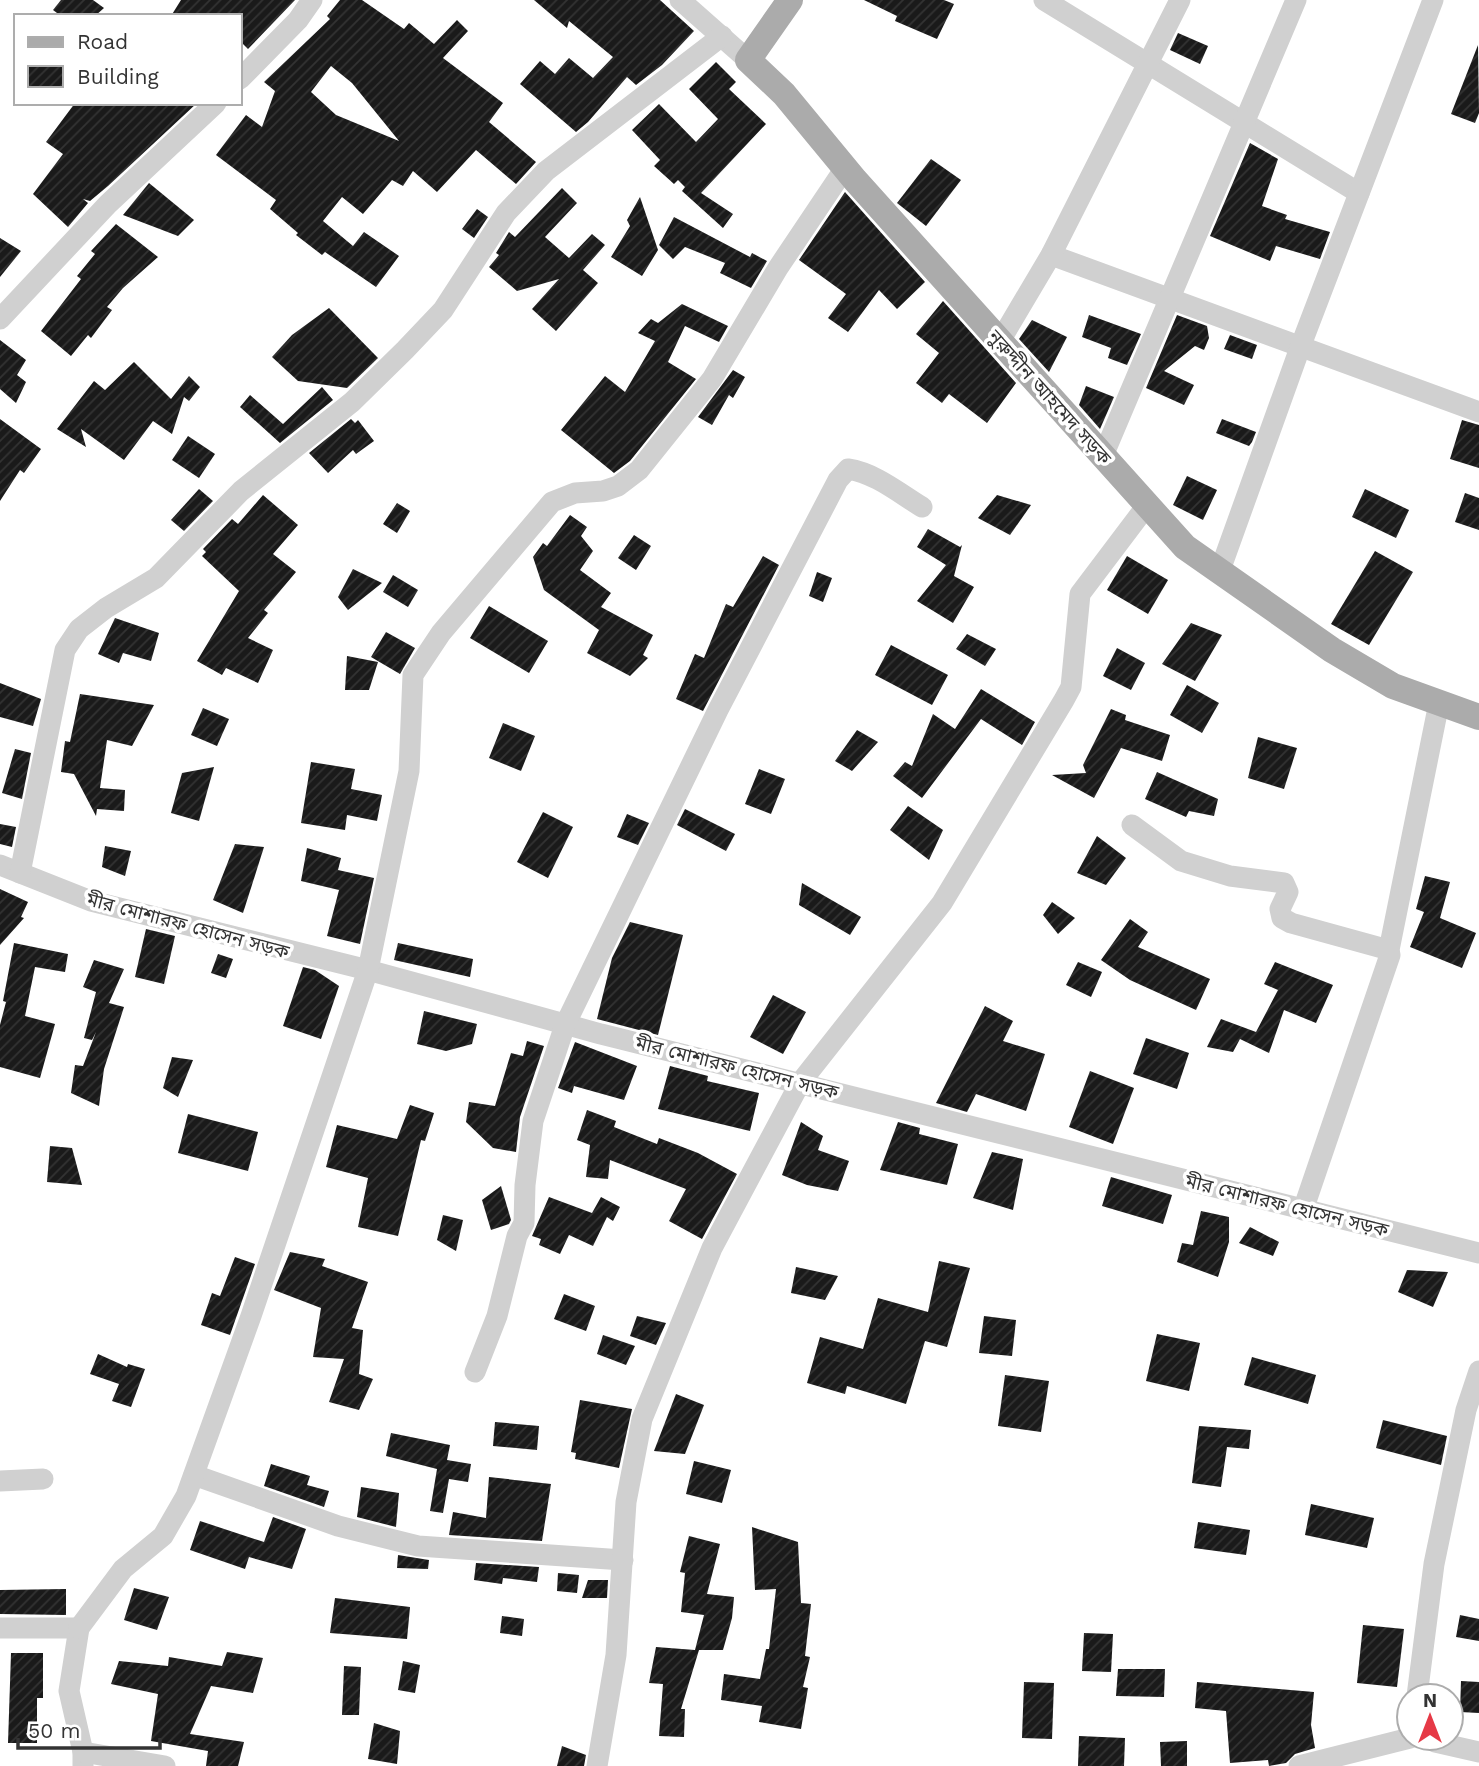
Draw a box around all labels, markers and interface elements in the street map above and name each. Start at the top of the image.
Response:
legend [14,14,242,105]
text: Road [77,29,128,54]
text: Building [77,64,159,89]
street label: নুরুদ্দীন আহমেদ সড়ক [983,325,1117,470]
street label: মীর মোশারফ হোসেন সড়ক [83,887,292,964]
street label: মীর মোশারফ হোসেন সড়ক [632,1031,842,1104]
street label: মীর মোশারফ হোসেন সড়ক [1182,1169,1392,1242]
north arrow [1395,1682,1465,1752]
text: N [1423,1689,1437,1712]
scale bar [18,1706,159,1750]
text: 50 m [28,1718,80,1743]

